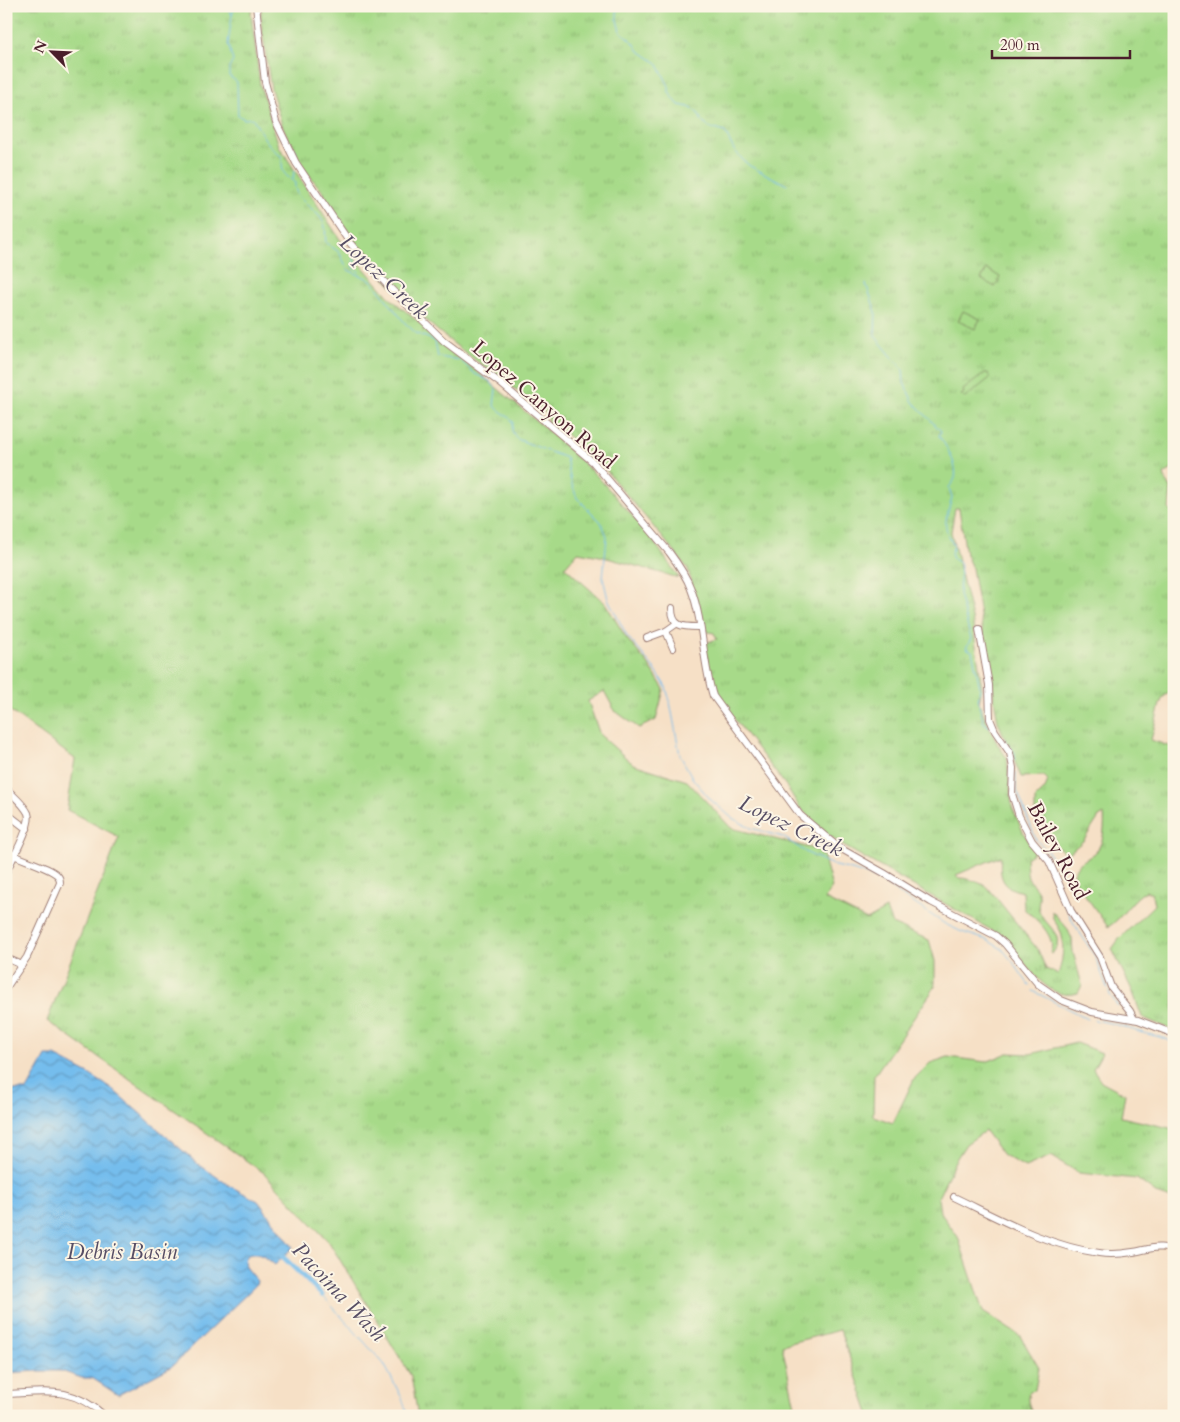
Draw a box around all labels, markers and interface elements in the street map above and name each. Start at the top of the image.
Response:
north arrow [28,28,78,78]
scale bar [992,28,1130,60]
text: 200 m [1000,35,1040,55]
text: N [29,37,52,56]
water label: Lopez Creek [333,228,435,326]
street label: Lopez Canyon Road [465,334,623,476]
water label: Lopez Creek [734,788,848,864]
street label: Bailey Road [1020,797,1096,905]
water label: Pacoima Wash [285,1236,393,1349]
water label: Debris Basin [67,1237,177,1267]

